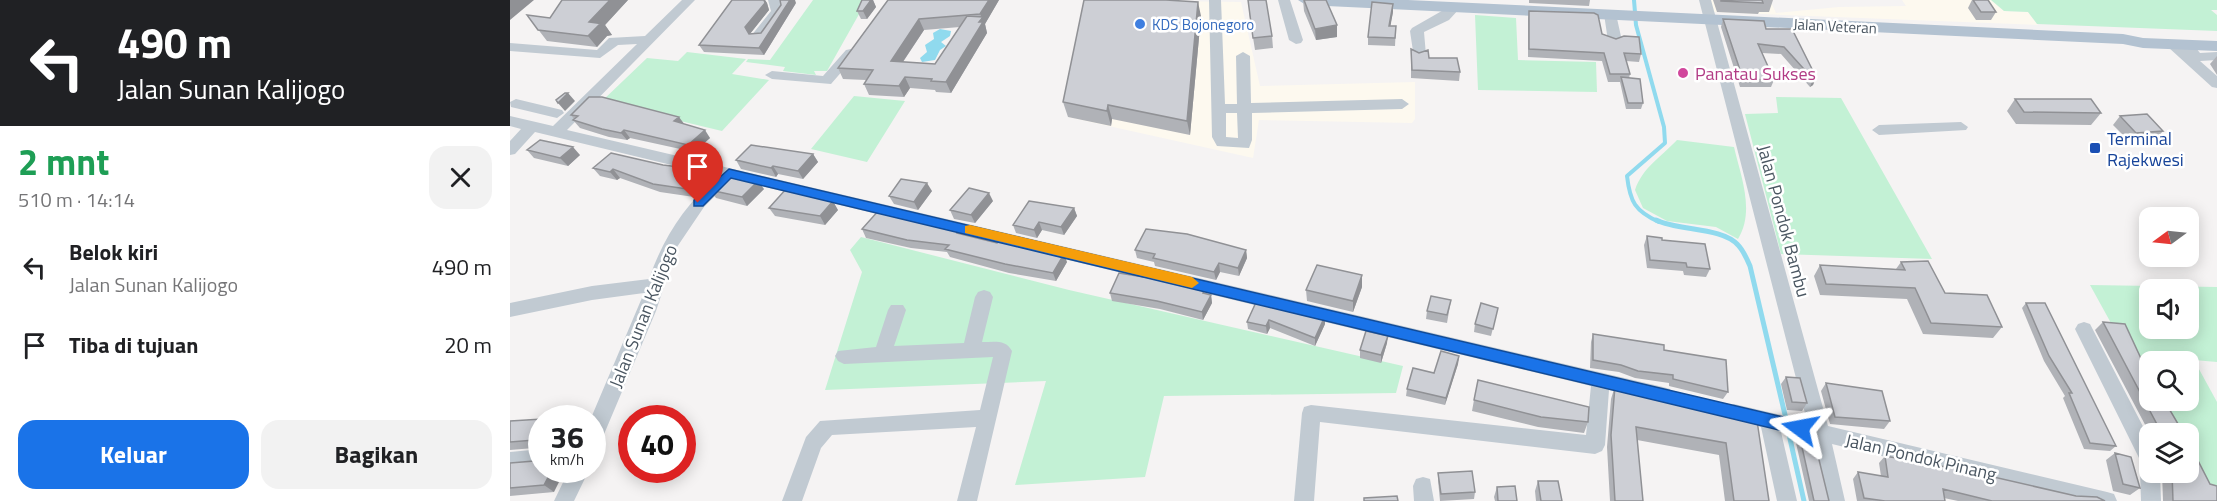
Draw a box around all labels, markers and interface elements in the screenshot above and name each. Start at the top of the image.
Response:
text: 490 m [117,10,232,74]
street label: Jalan Veteran [1793,12,1877,40]
place label: KDS Bojonegoro [1152,13,1254,36]
marker: KDS Bojonegoro [1133,17,1147,31]
icon: left [18,24,96,102]
place label: Panatau Sukses [1695,60,1816,87]
marker: Panatau Sukses [1676,66,1690,80]
text: Jalan Sunan Kalijogo [117,68,345,109]
place label: Terminal Rajekwesi [2107,125,2184,173]
text: 2 mnt [18,134,109,189]
pin [672,141,723,203]
marker: Terminal Rajekwesi [2088,141,2102,155]
street label: Jalan Pondok Bambu [1751,142,1817,300]
button: close [429,146,492,209]
icon: arrive [681,150,714,183]
text: 510 m · 14:14 [18,184,135,215]
north arrow [2139,207,2199,267]
map controls [2139,207,2199,483]
text: Belok kiri [69,235,158,269]
street label: Jalan Sunan Kalijogo [602,240,684,392]
text: 490 m [432,250,492,284]
icon: left [18,251,51,284]
text: Jalan Sunan Kalijogo [69,269,238,300]
button: sound [2139,279,2199,339]
text: Tiba di tujuan [69,328,198,362]
text: 20 m [444,328,492,362]
icon: arrive [18,329,51,362]
button: search [2139,351,2199,411]
position arrow [1768,396,1832,460]
speed limit sign: 40 [618,405,696,483]
text: 36 [550,414,584,460]
button: Keluar [18,420,249,489]
button: Bagikan [261,420,492,489]
button: layers [2139,423,2199,483]
street label: Jalan Pondok Pinang [1843,426,1999,488]
text: km/h [550,448,584,471]

